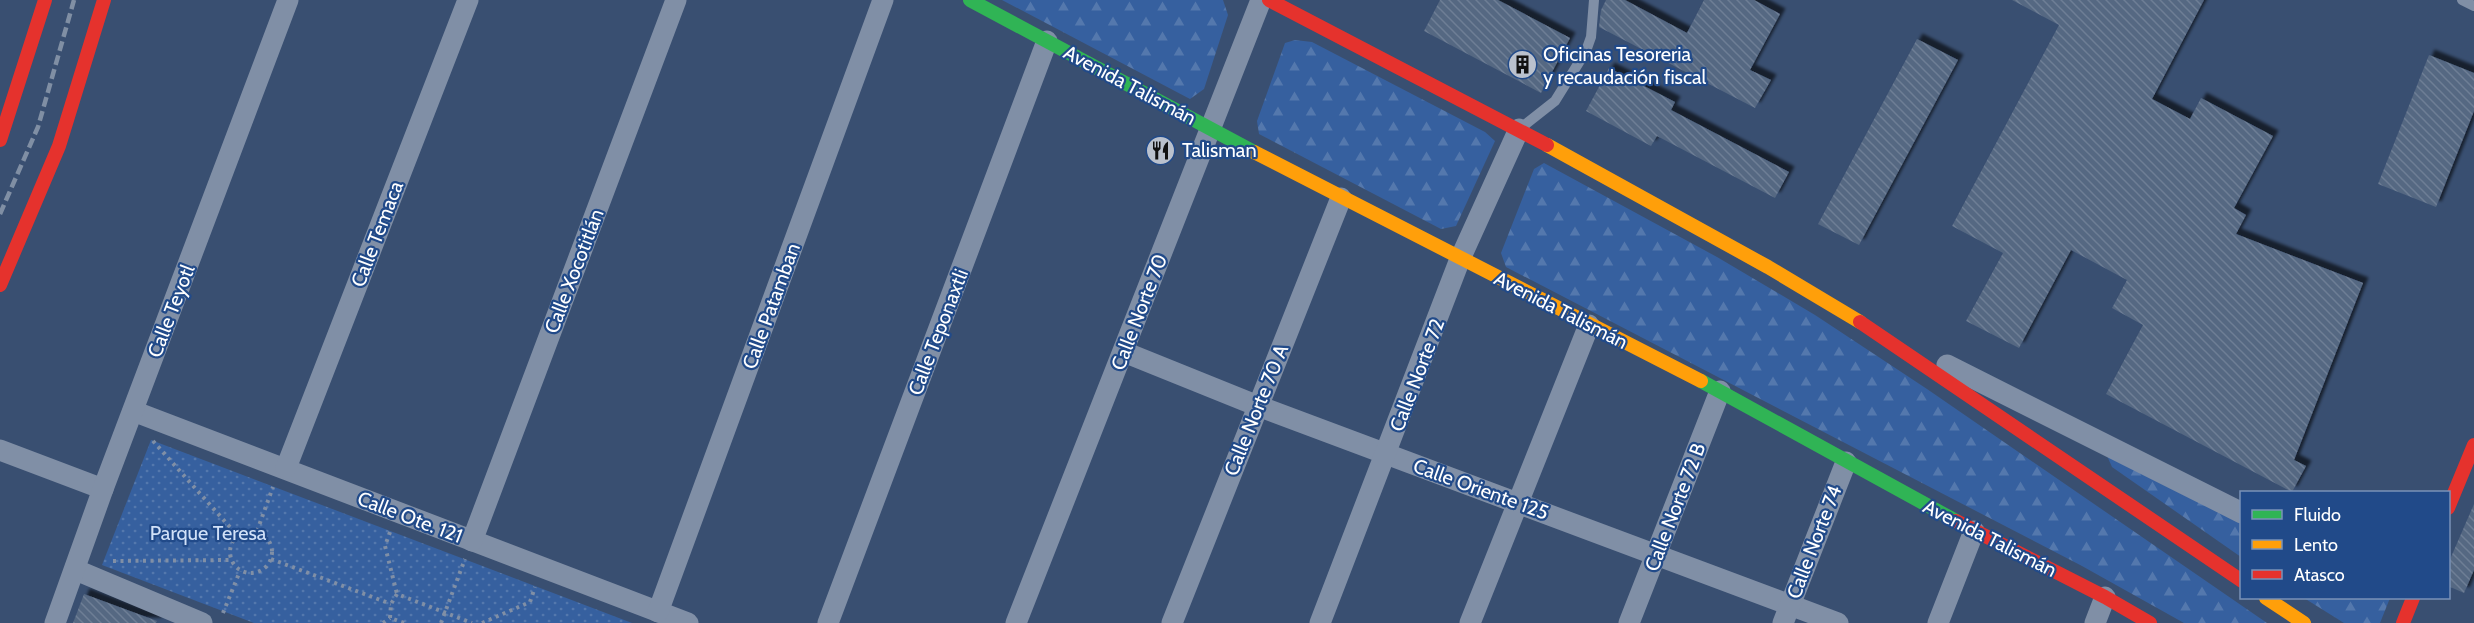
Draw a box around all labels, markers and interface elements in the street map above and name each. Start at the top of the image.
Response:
street label: Avenida Talismán [1060,40,1200,130]
place label: Oficinas Tesoreria y recaudación fiscal [1543,42,1707,89]
building icon: Oficinas Tesoreria y recaudación fiscal [1506,49,1538,81]
restaurant icon: Talisman [1145,134,1177,166]
place label: Talisman [1182,138,1257,162]
street label: Calle Temaca [346,177,408,290]
street label: Calle Xocotitlán [539,205,609,337]
street label: Calle Patamban [737,240,805,372]
street label: Calle Norte 70 [1106,251,1172,373]
street label: Calle Teyotl [142,261,200,361]
street label: Calle Teponaxtli [903,265,973,399]
street label: Avenida Talismán [1490,266,1632,354]
street label: Calle Norte 72 [1384,315,1450,435]
street label: Calle Norte 70 A [1219,340,1293,479]
street label: Calle Norte 72 B [1640,439,1711,575]
street label: Calle Oriente 125 [1410,453,1552,525]
street label: Calle Norte 74 [1781,482,1847,602]
street label: Calle Ote. 121 [354,486,466,548]
legend [2240,491,2450,599]
street label: Avenida Talismán [1919,494,2061,582]
text: Fluido [2294,504,2341,526]
park label: Parque Teresa [150,521,267,545]
text: Lento [2294,534,2338,556]
text: Atasco [2294,564,2345,586]

